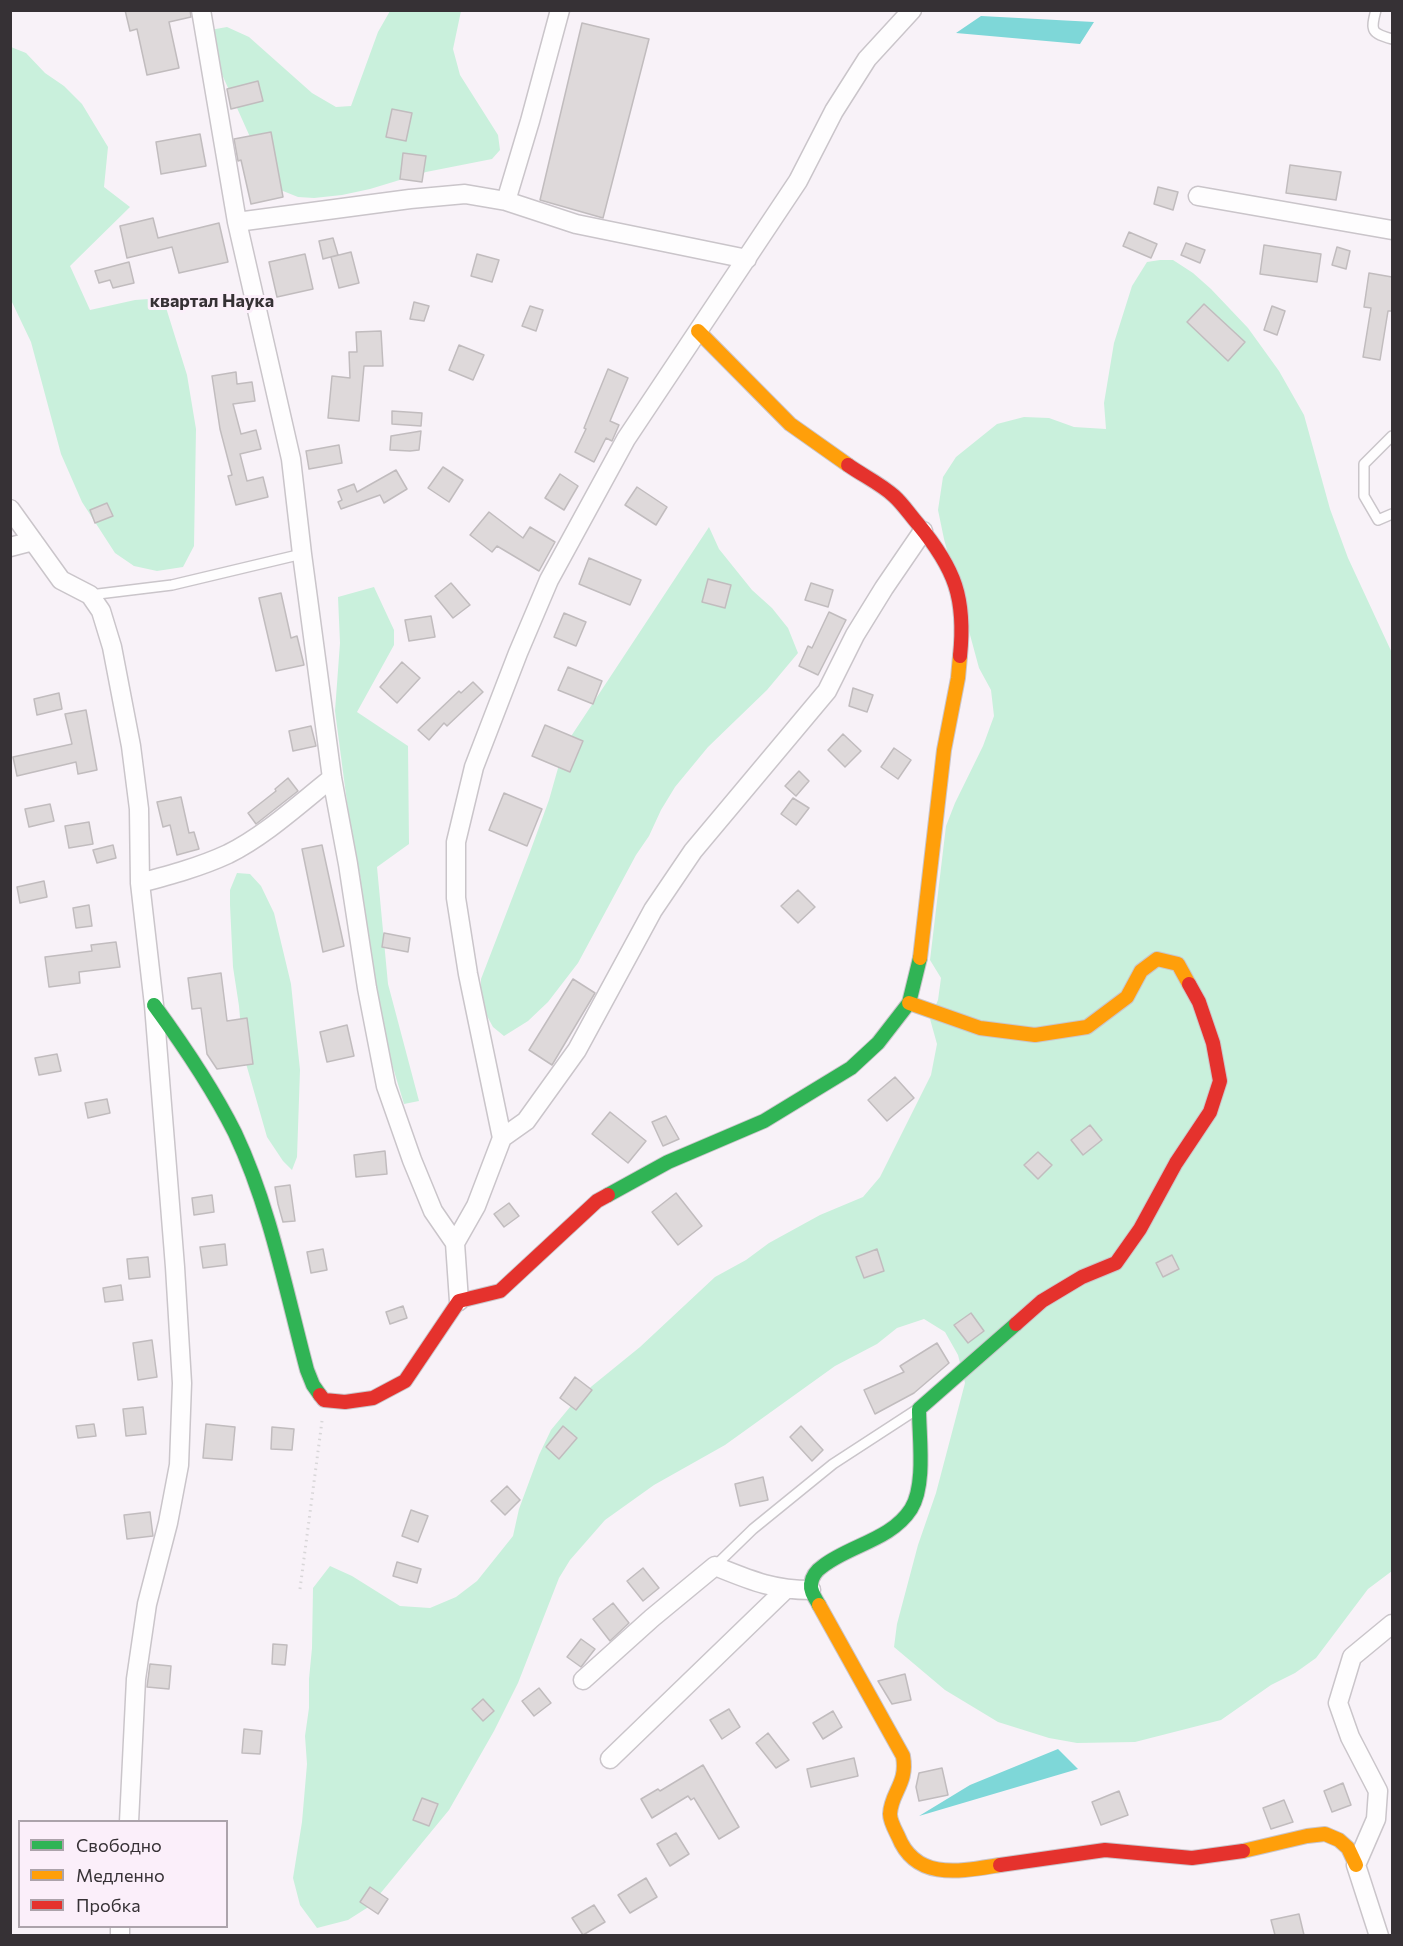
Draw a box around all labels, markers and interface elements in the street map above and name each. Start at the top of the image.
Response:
district label: квартал Наука [150,290,274,312]
legend [18,1820,228,1928]
text: Свободно [76,1834,162,1856]
text: Медленно [76,1864,165,1886]
text: Пробка [76,1894,141,1916]

